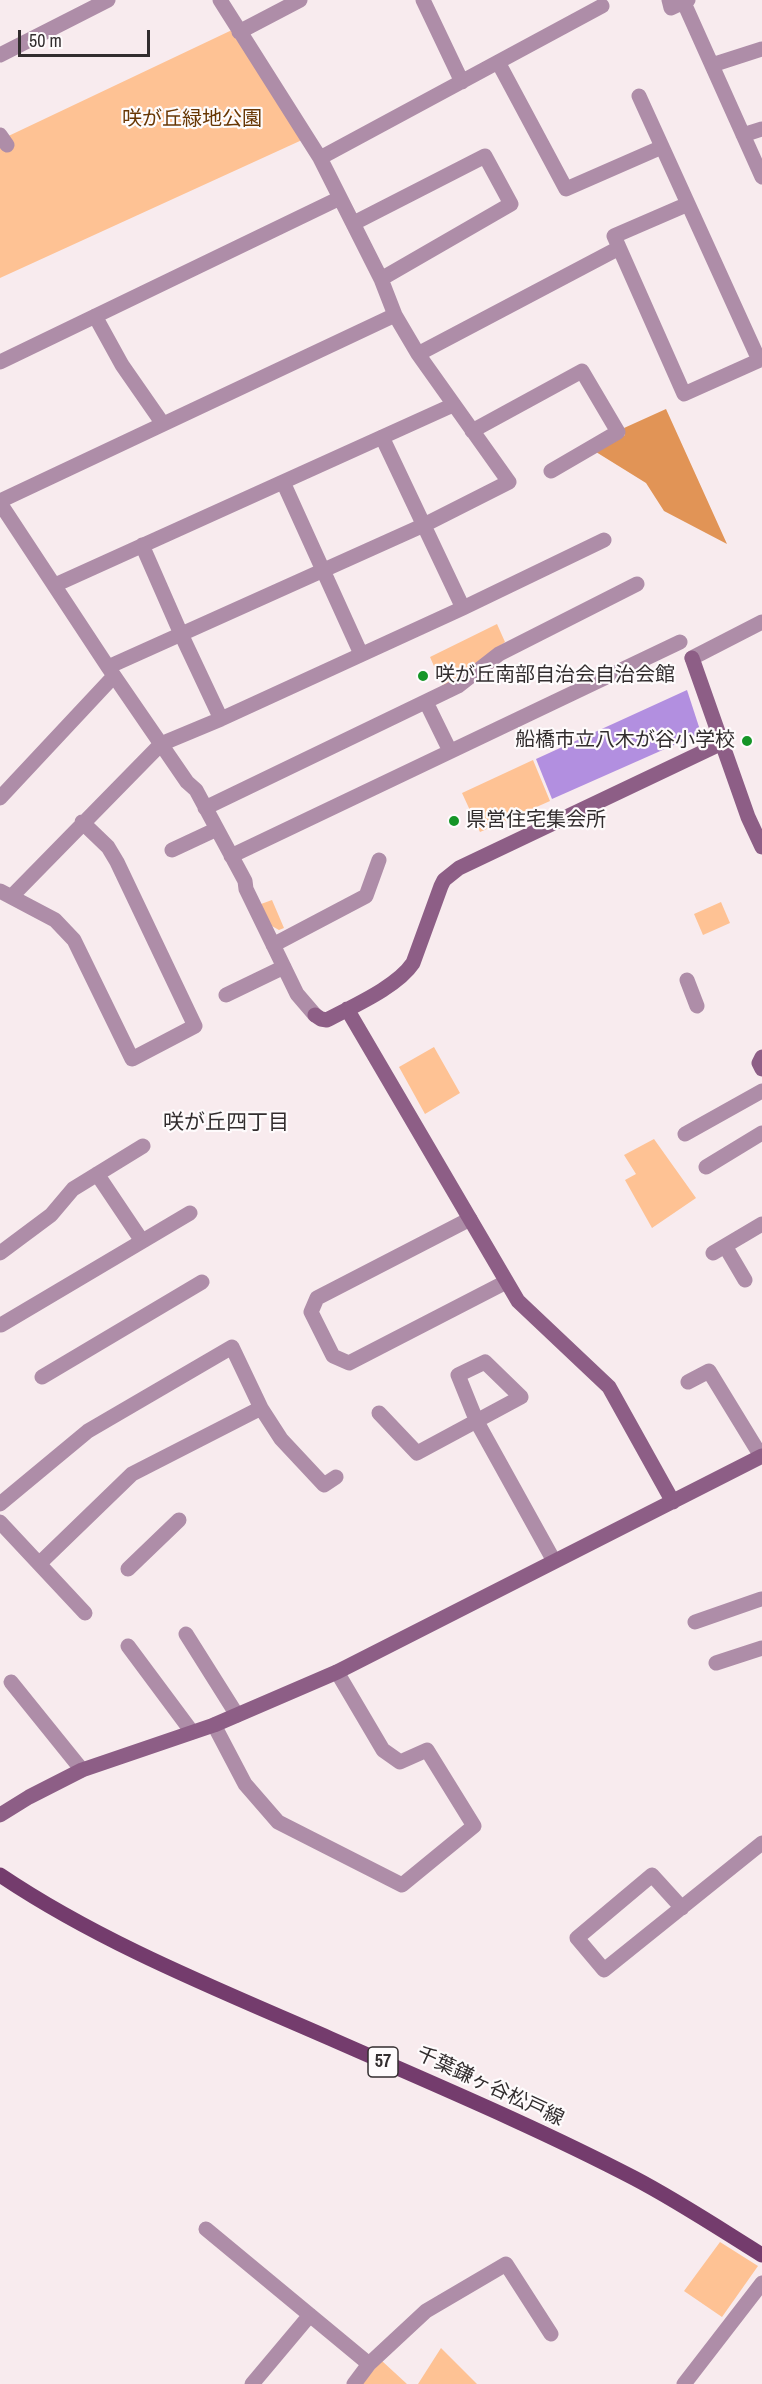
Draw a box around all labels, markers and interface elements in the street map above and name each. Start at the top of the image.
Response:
scale bar [21,18,153,56]
text: 50 m [29,28,62,53]
park label: 咲が丘緑地公園 [122,108,262,132]
place label: 咲が丘南部自治会自治会館 [435,664,675,688]
marker: 咲が丘南部自治会自治会館 [416,669,430,683]
place label: 船橋市立八木が谷小学校 [515,729,735,753]
marker: 船橋市立八木が谷小学校 [740,734,754,748]
place label: 県営住宅集会所 [466,809,606,833]
marker: 県営住宅集会所 [447,814,461,828]
district label: 咲が丘四丁目 [163,1110,289,1136]
street label: 千葉鎌ヶ谷松戸線 [412,2042,568,2132]
road number: 57 [368,2047,398,2077]

